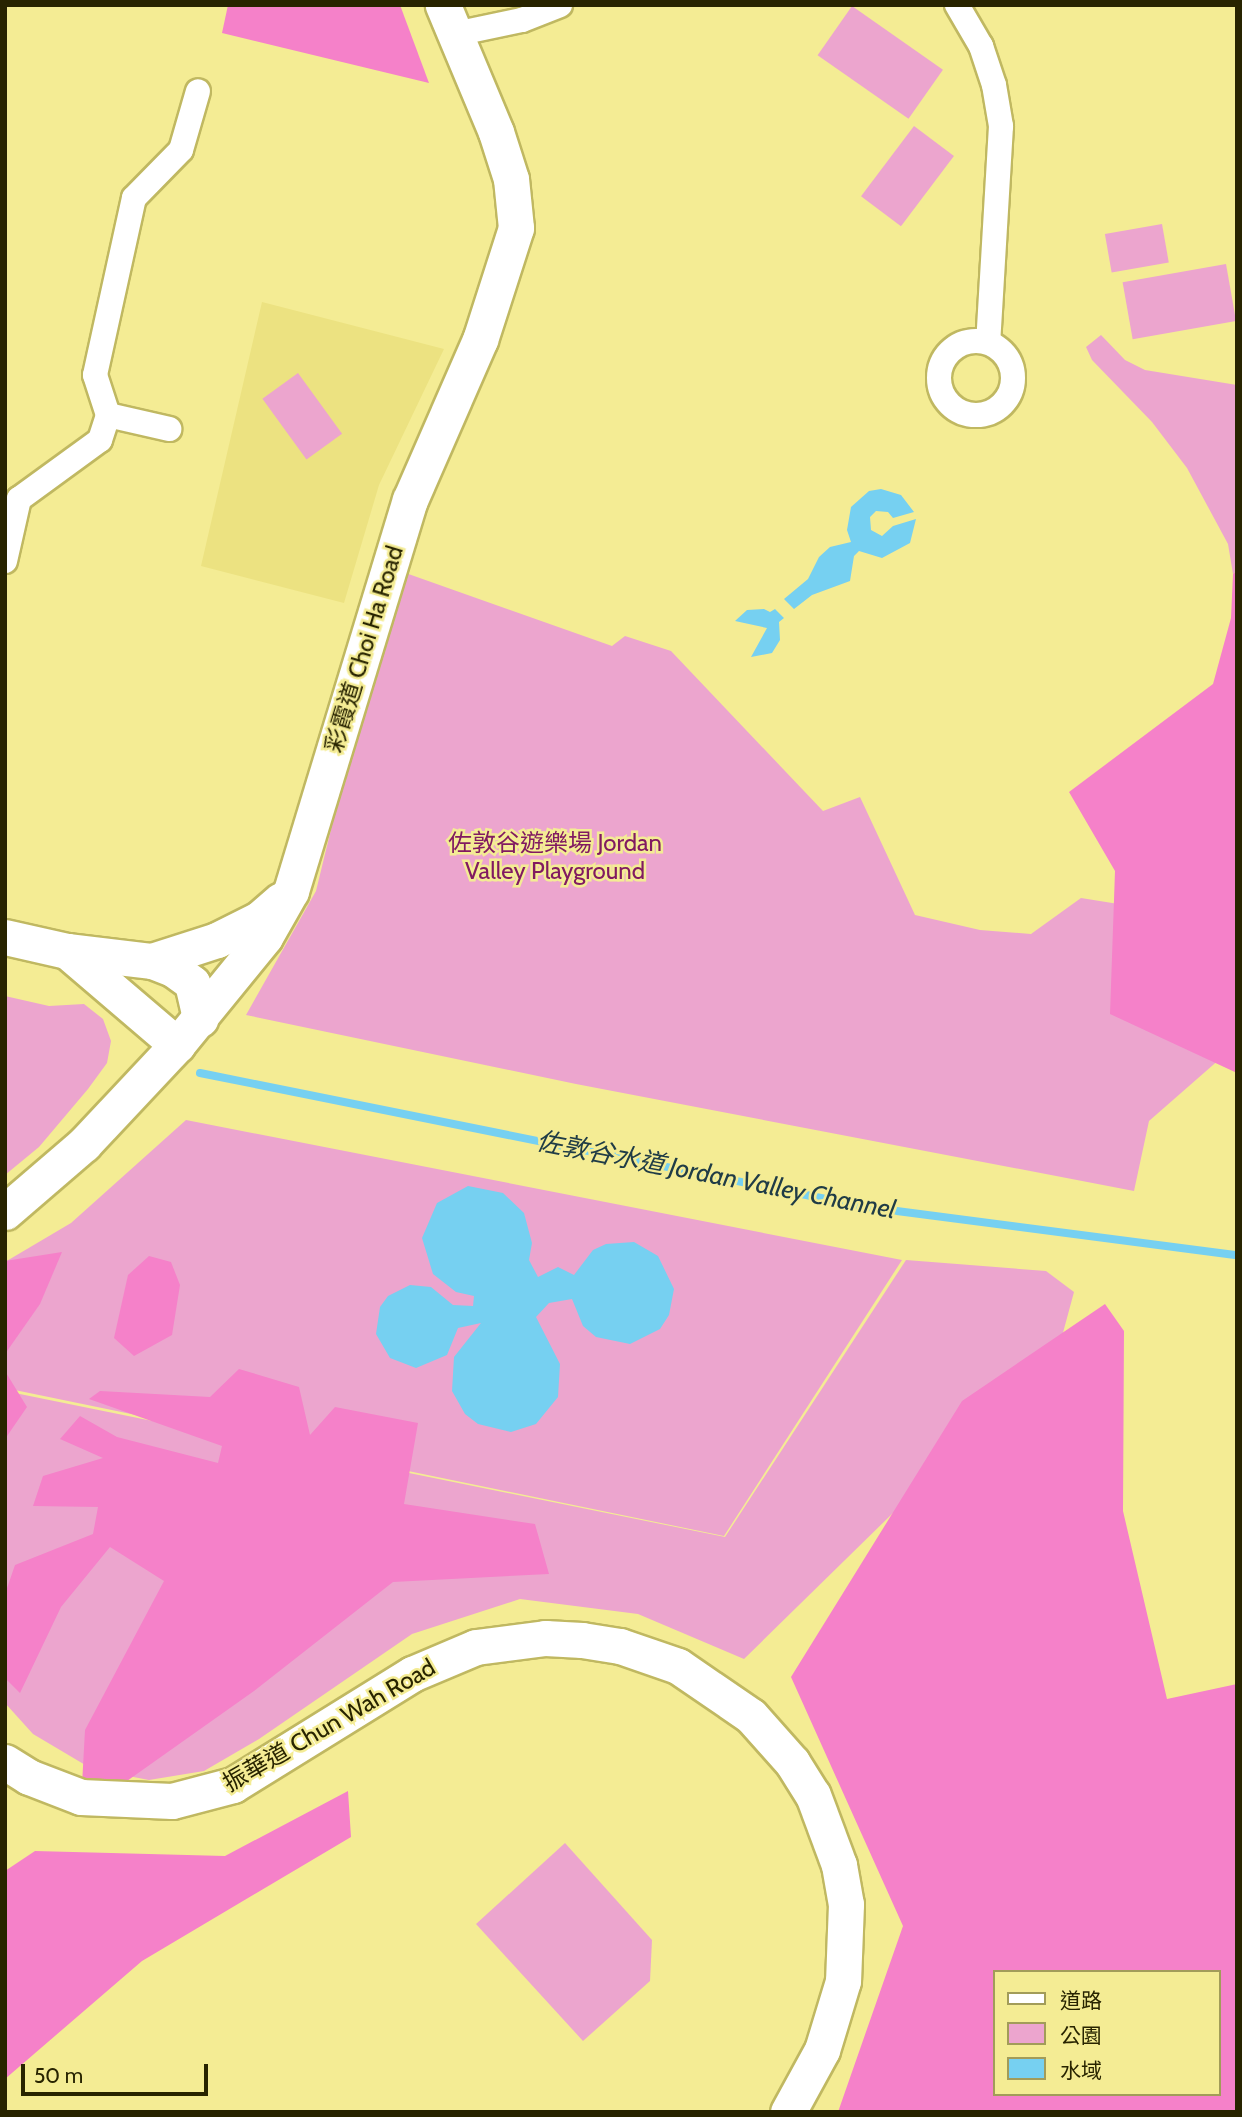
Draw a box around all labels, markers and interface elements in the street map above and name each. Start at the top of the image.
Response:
street label: 彩霞道 Choi Ha Road [319,542,409,756]
park label: 佐敦谷遊樂場 Jordan Valley Playground [448,829,662,885]
water label: 佐敦谷水道 Jordan Valley Channel [534,1126,898,1226]
street label: 振華道 Chun Wah Road [218,1652,440,1798]
legend [993,1970,1221,2096]
text: 道路 [1060,1988,1102,2013]
text: 公園 [1060,2023,1102,2048]
scale bar [24,2050,212,2094]
text: 水域 [1060,2058,1102,2083]
text: 50 m [34,2063,83,2088]

